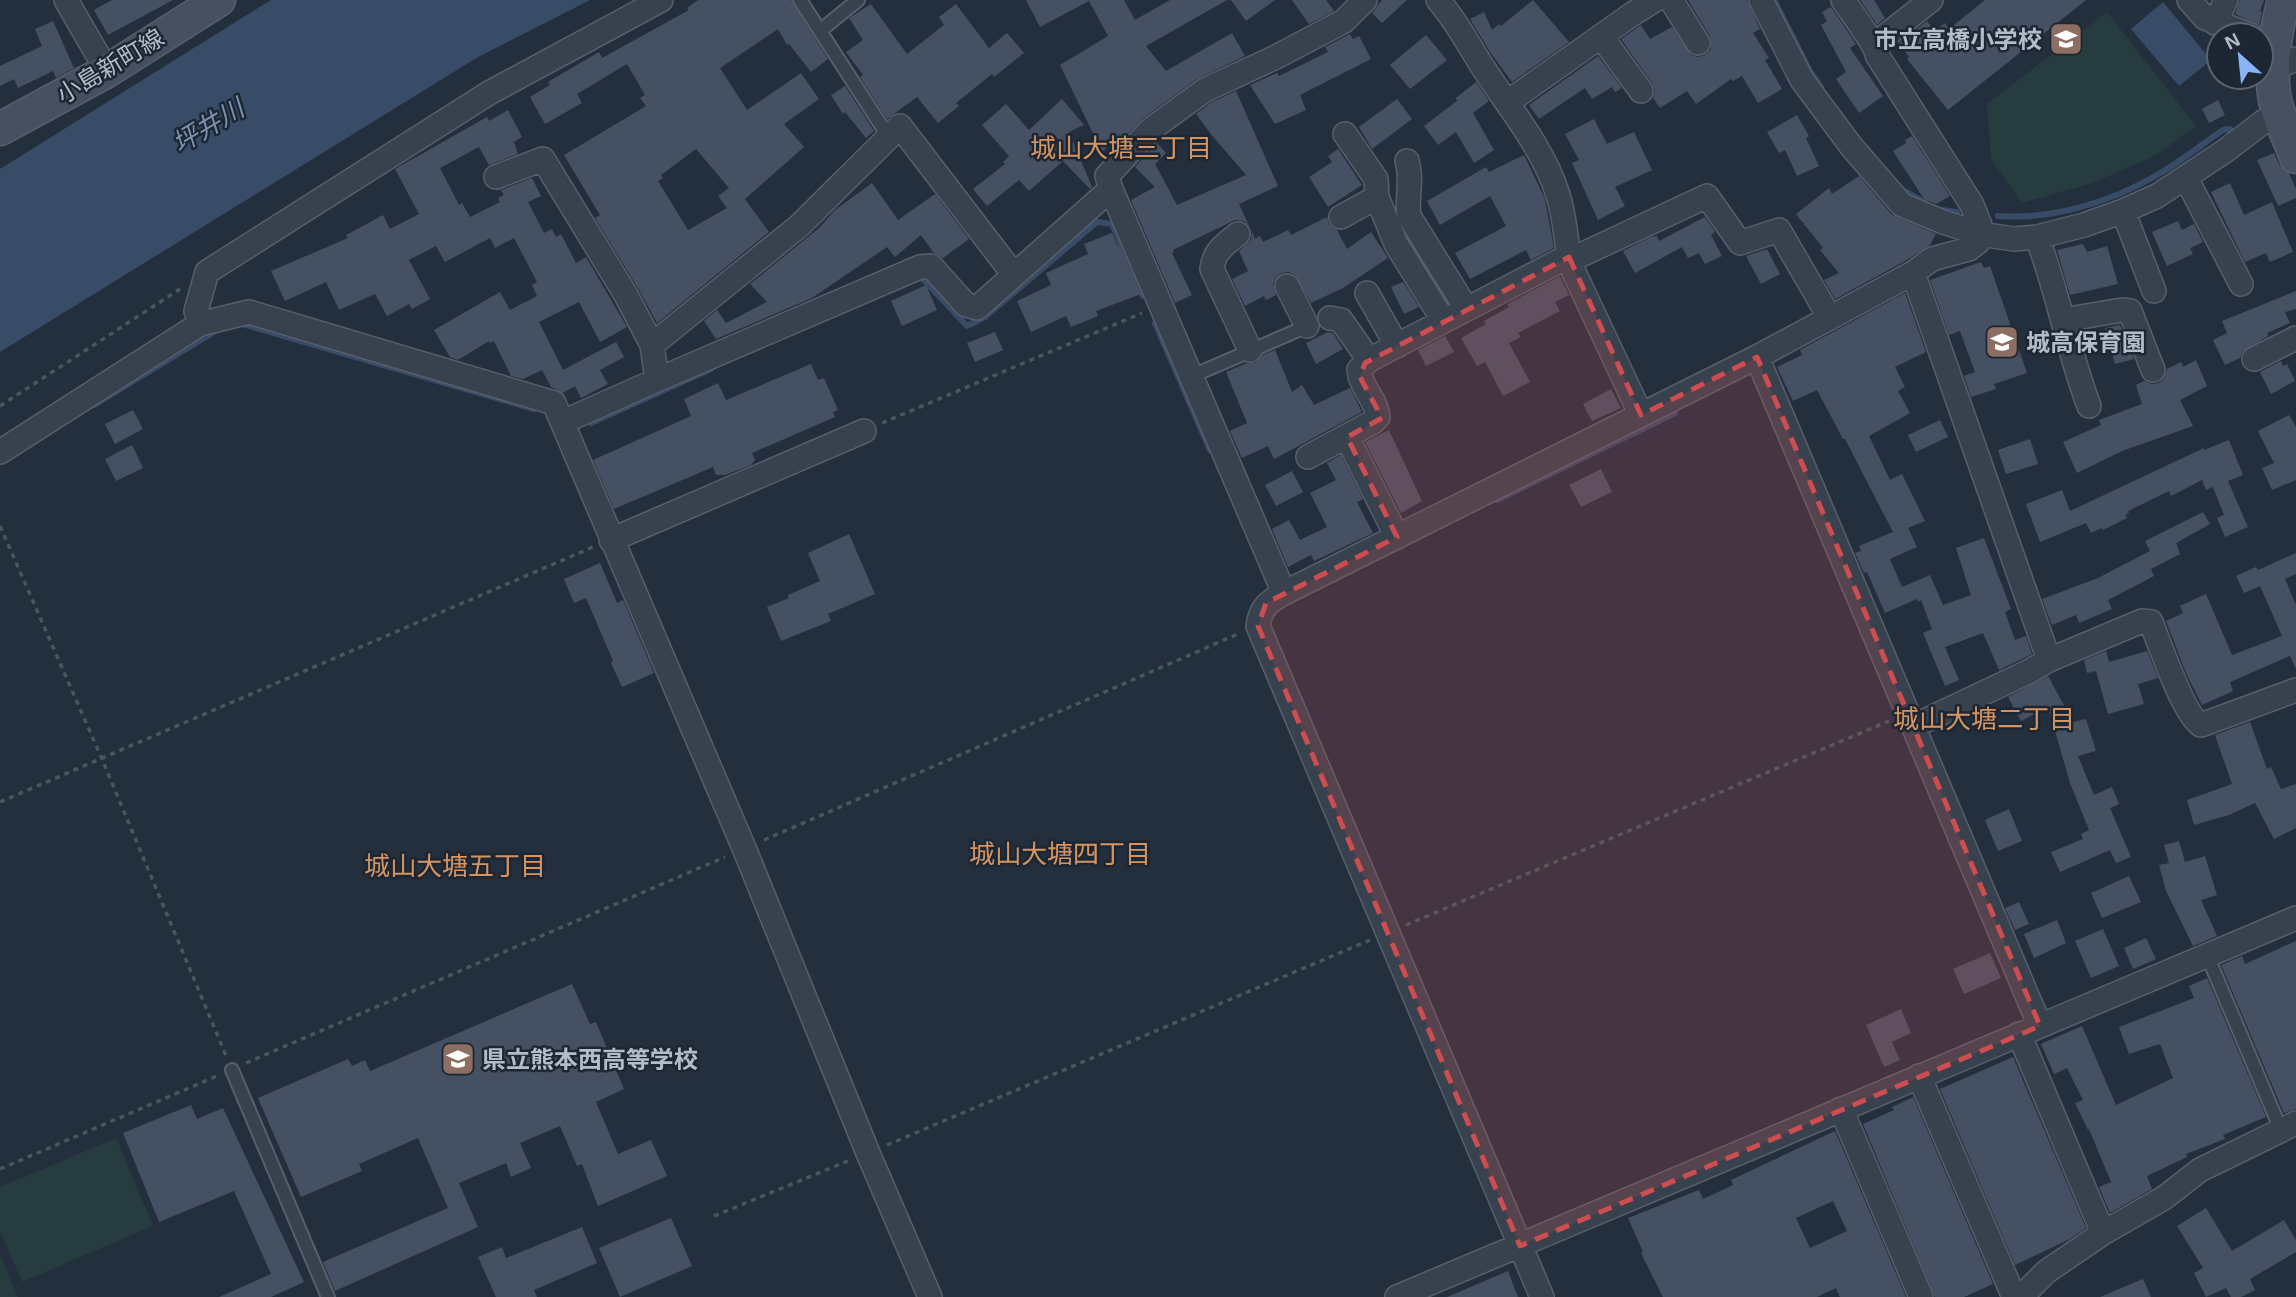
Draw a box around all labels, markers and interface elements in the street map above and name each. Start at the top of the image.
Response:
school or university icon: 市立高橋小学校 [2047,20,2085,58]
north arrow [2205,21,2275,91]
street label: 小島新町線 [52,24,168,108]
place label: 市立高橋小学校 [1874,26,2042,53]
text: N [2222,29,2243,54]
water label: 坪井川 [167,92,252,159]
district label: 城山大塘三丁目 [1030,133,1212,163]
school or university icon: 城高保育園 [1983,323,2021,361]
place label: 城高保育園 [2026,329,2146,356]
district label: 城山大塘二丁目 [1893,704,2075,734]
district label: 城山大塘四丁目 [969,839,1151,869]
district label: 城山大塘五丁目 [364,851,546,881]
school or university icon: 県立熊本西高等学校 [439,1040,477,1078]
place label: 県立熊本西高等学校 [482,1046,698,1073]

